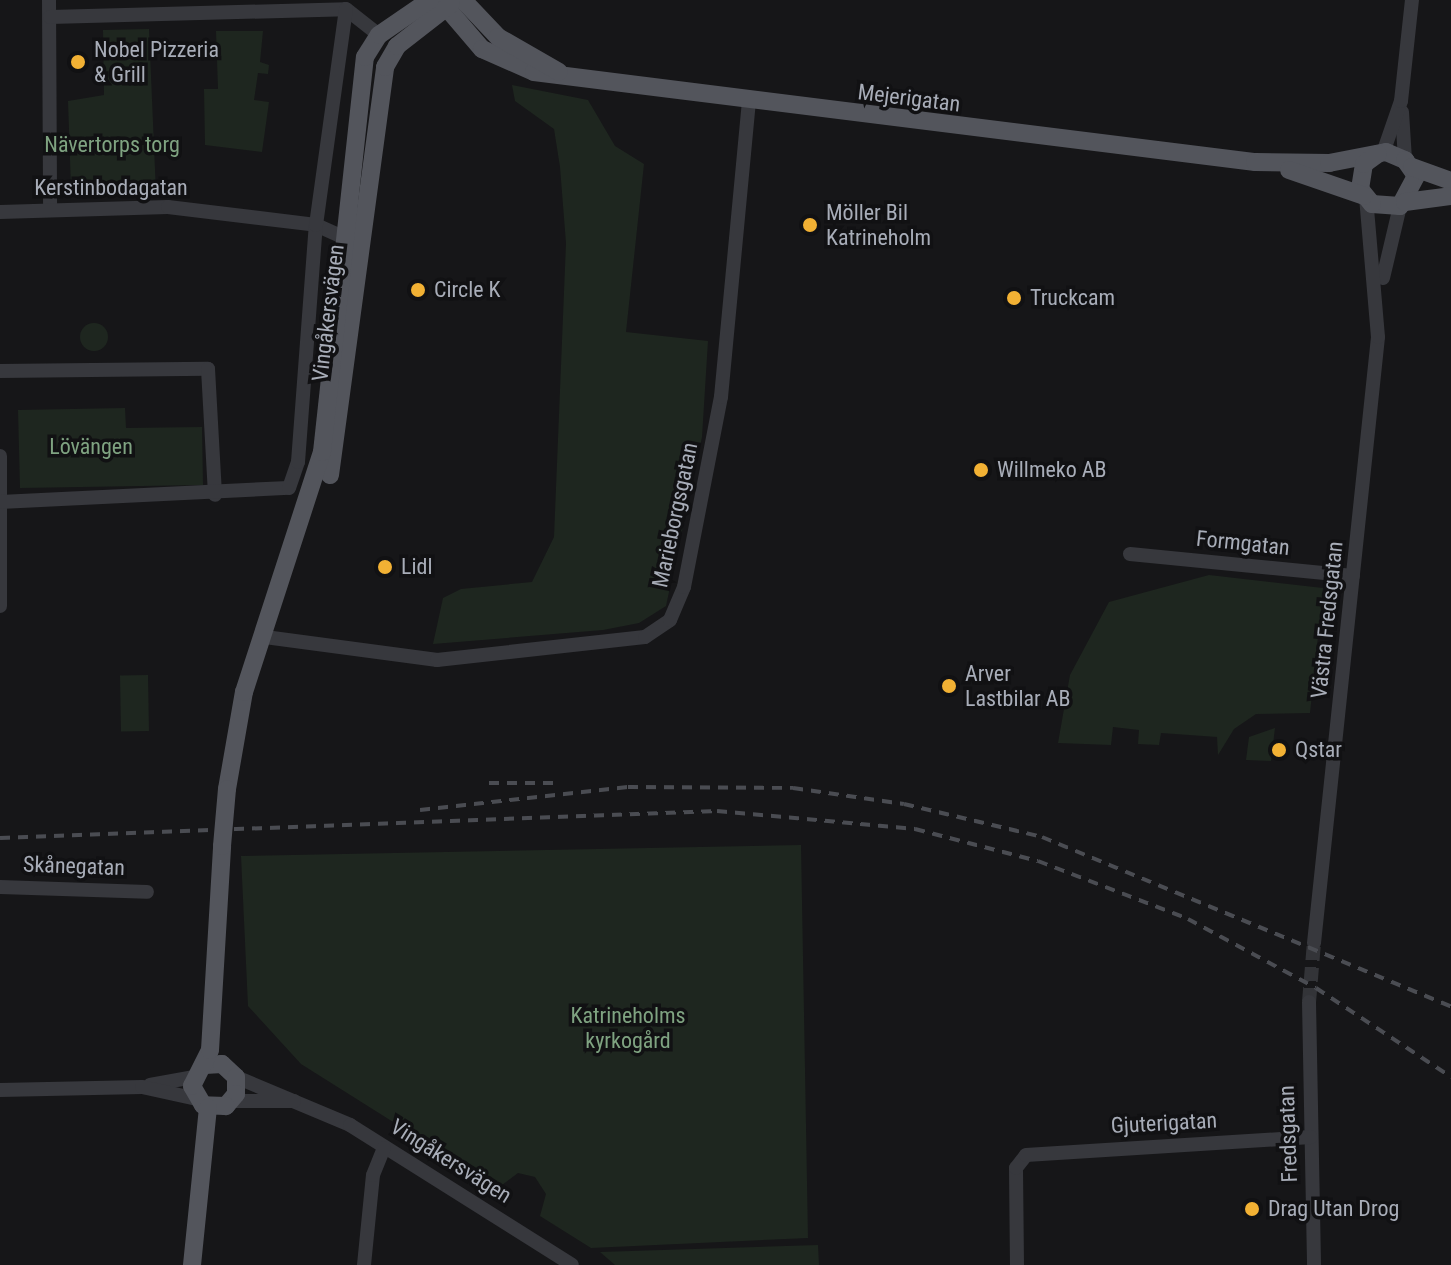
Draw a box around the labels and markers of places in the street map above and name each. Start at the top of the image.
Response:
place label: Nobel Pizzeria & Grill [94,36,219,88]
marker: Nobel Pizzeria & Grill [69,53,87,71]
place label: Möller Bil Katrineholm [826,199,931,250]
marker: Möller Bil Katrineholm [801,216,819,234]
place label: Circle K [434,277,501,303]
marker: Circle K [409,281,427,299]
place label: Truckcam [1030,285,1115,311]
marker: Truckcam [1005,289,1023,307]
place label: Willmeko AB [997,457,1106,483]
marker: Willmeko AB [972,461,990,479]
place label: Lidl [401,554,432,580]
marker: Lidl [376,558,394,576]
place label: Arver Lastbilar AB [965,660,1070,712]
marker: Arver Lastbilar AB [940,677,958,695]
place label: Qstar [1295,737,1342,763]
marker: Qstar [1270,741,1288,759]
place label: Drag Utan Drog [1268,1196,1399,1222]
marker: Drag Utan Drog [1243,1200,1261,1218]

